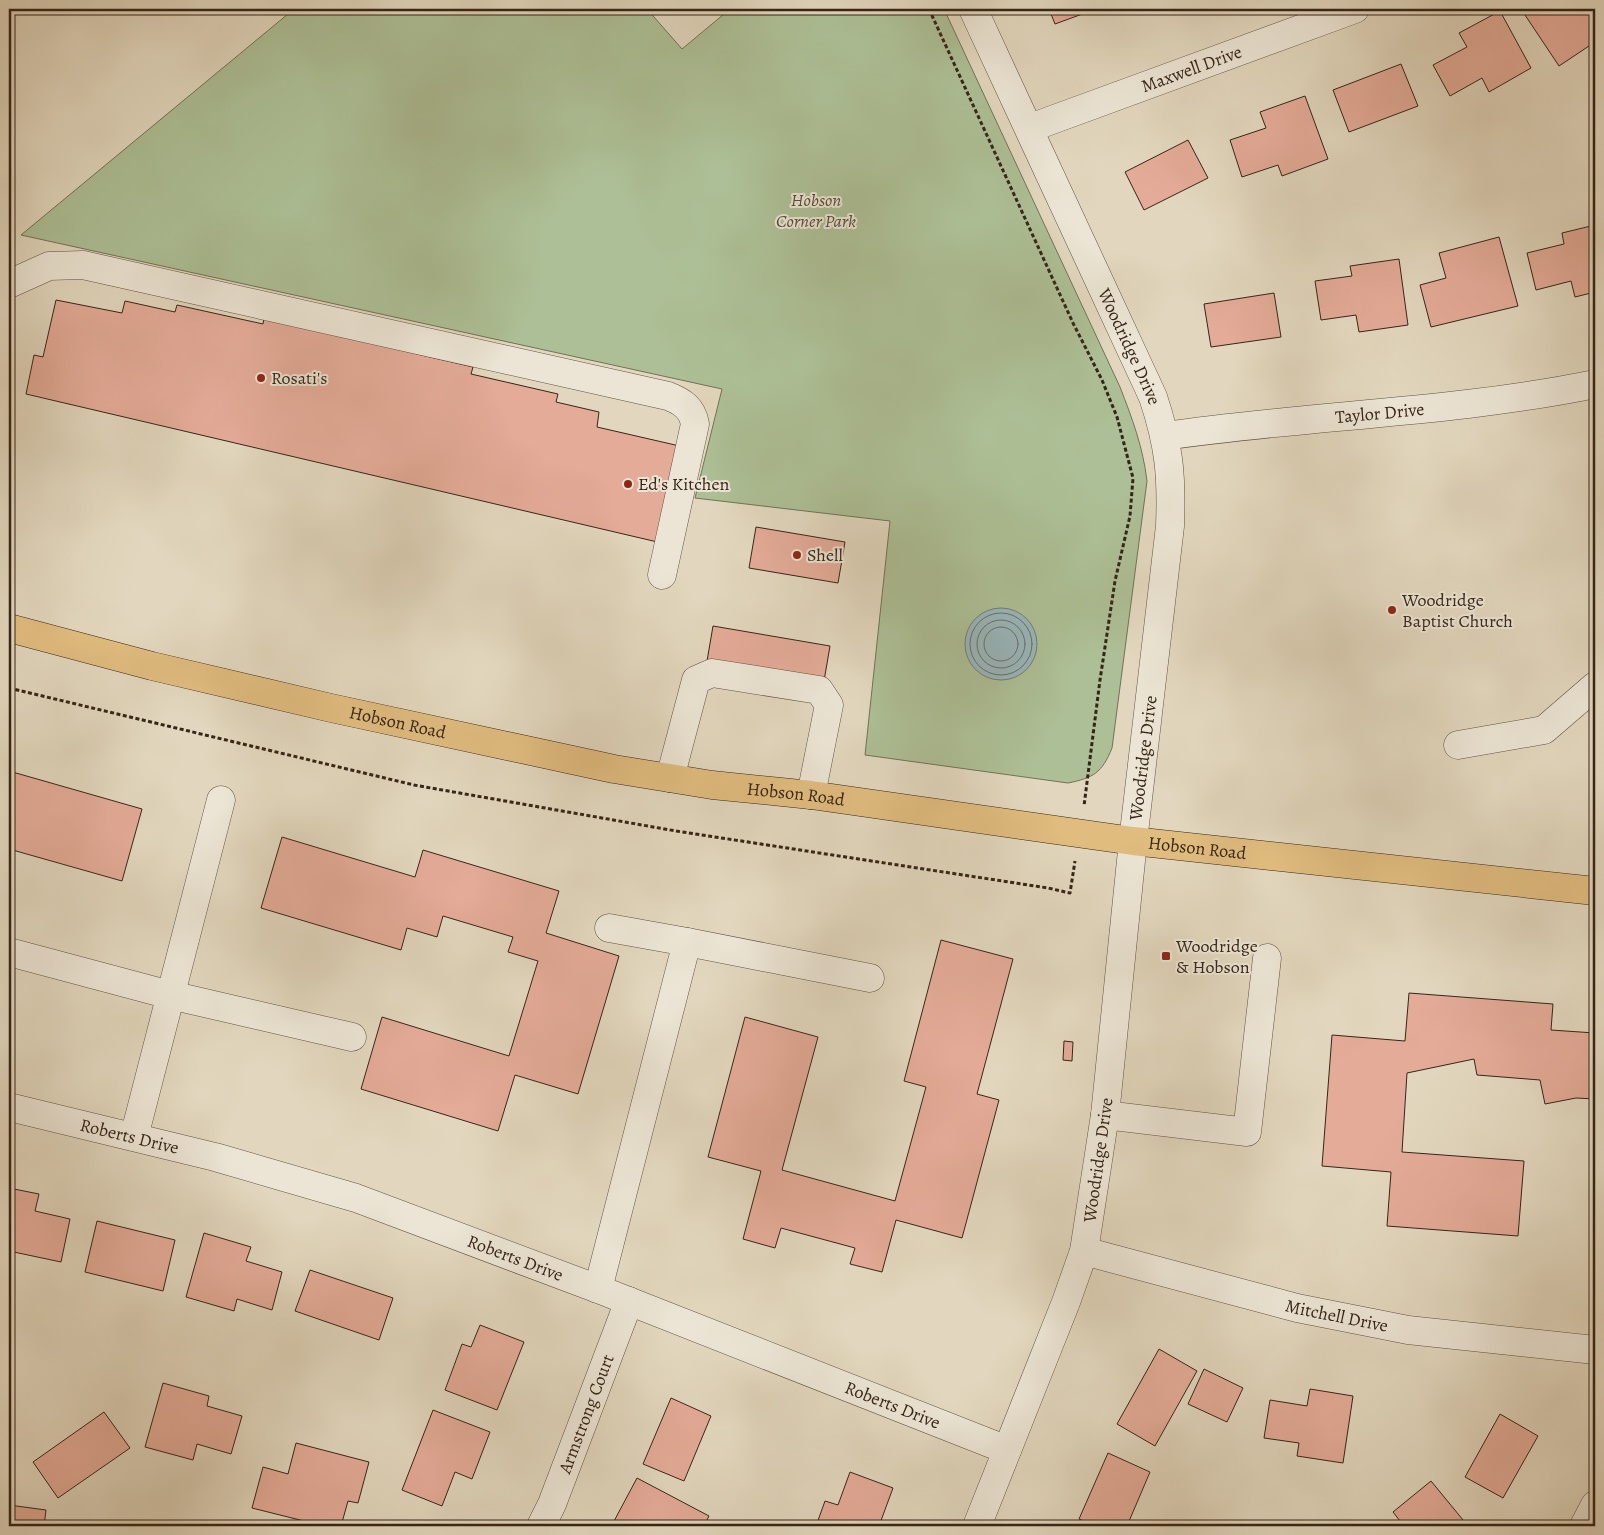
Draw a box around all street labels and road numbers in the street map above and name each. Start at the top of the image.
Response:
street label: Maxwell Drive [1138,39,1245,98]
street label: Woodridge Drive [1092,283,1167,408]
street label: Taylor Drive [1334,397,1425,429]
street label: Woodridge Drive [1123,694,1163,823]
street label: Hobson Road [347,700,449,745]
street label: Hobson Road [746,777,847,812]
street label: Hobson Road [1147,831,1248,865]
street label: Woodridge Drive [1077,1096,1119,1225]
street label: Roberts Drive [78,1113,181,1160]
street label: Roberts Drive [464,1229,567,1287]
street label: Mitchell Drive [1283,1293,1390,1338]
street label: Armstrong Court [552,1351,620,1478]
street label: Roberts Drive [841,1375,944,1435]

